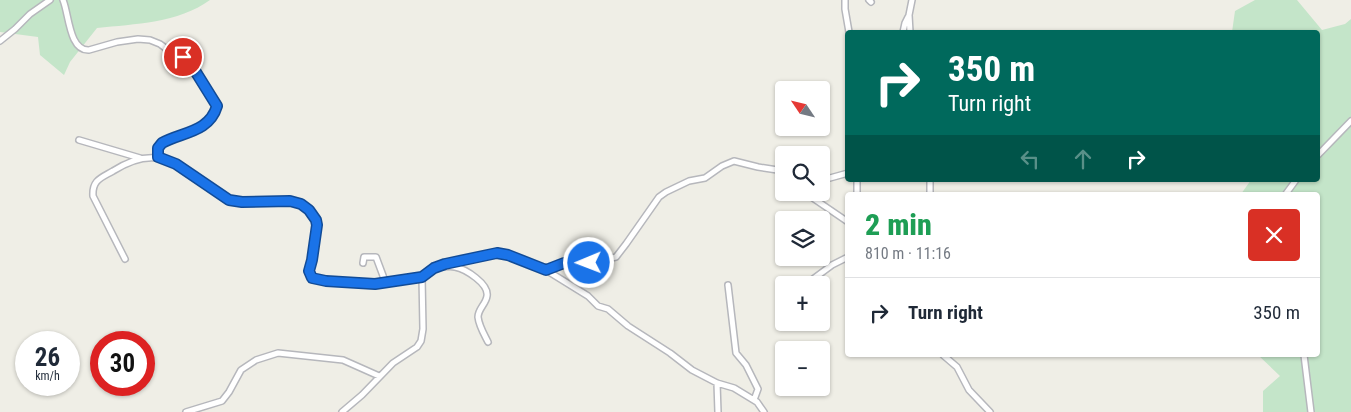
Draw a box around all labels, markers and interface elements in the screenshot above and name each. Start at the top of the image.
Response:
pin [162,36,204,78]
icon: arrive [169,43,197,71]
text: 350 m [948,49,1035,90]
icon: right [865,50,930,115]
north arrow [775,81,830,136]
map controls [775,81,830,396]
text: Turn right [948,91,1031,116]
icon: left [1016,145,1044,173]
icon: ahead [1069,145,1097,173]
icon: right [1122,145,1150,173]
button: search [775,146,830,201]
text: 2 min [865,207,932,242]
button: close [1248,209,1300,261]
button: layers [775,211,830,266]
position arrow [562,236,614,288]
text: 810 m · 11:16 [865,244,951,263]
button: + [775,276,830,331]
icon: right [865,299,893,327]
text: Turn right [908,301,983,324]
text: 350 m [1253,301,1300,324]
speed limit sign: 30 [90,331,155,396]
button: − [775,341,830,396]
text: 26 [35,343,60,372]
text: km/h [35,369,60,383]

